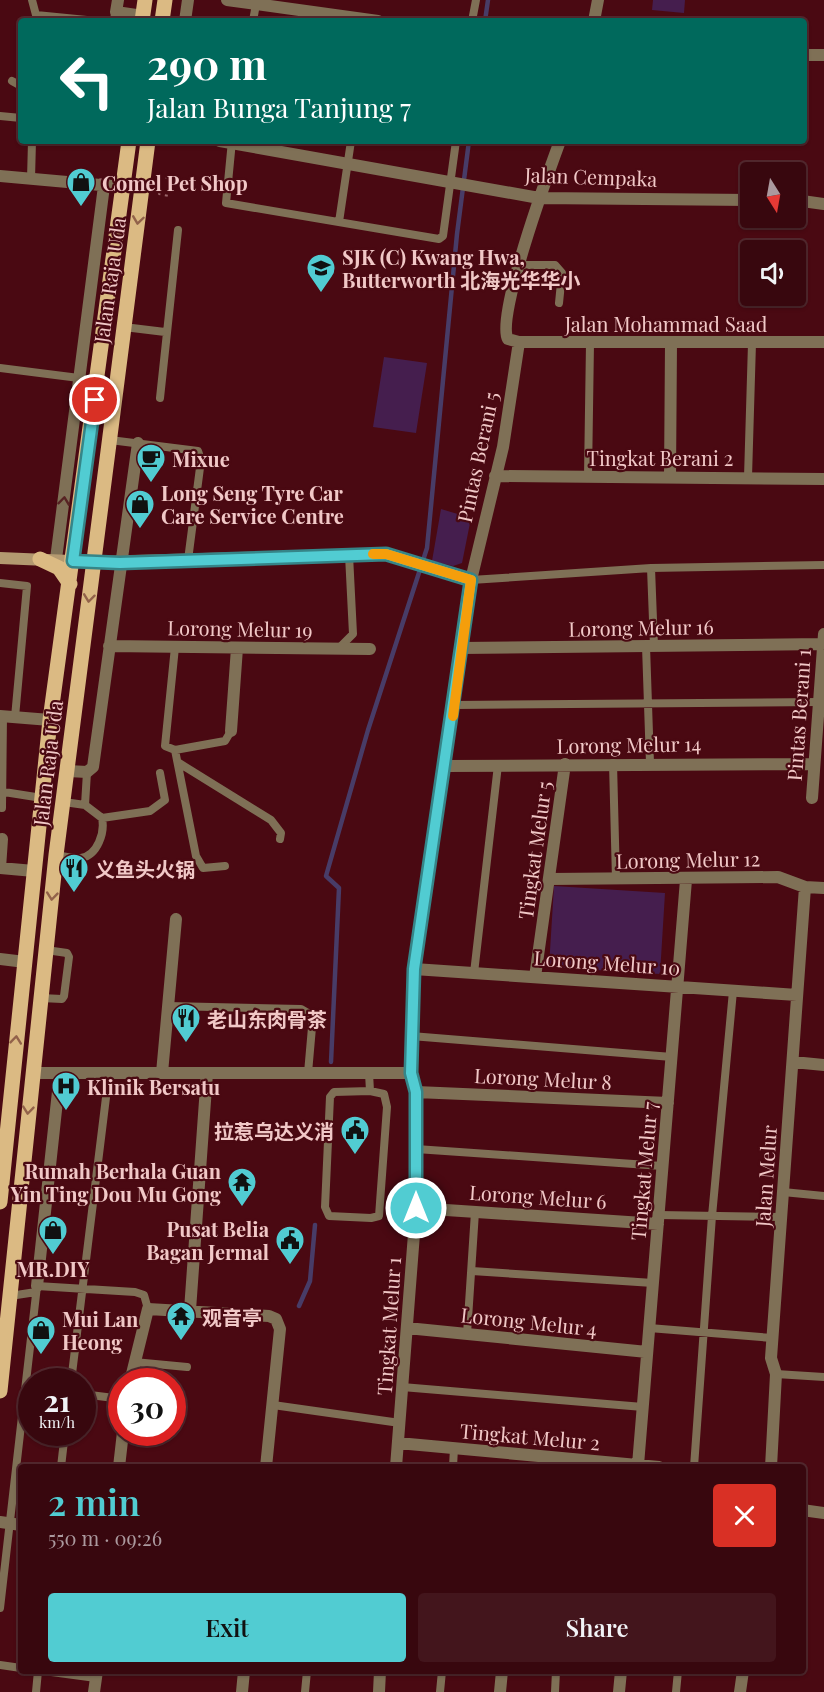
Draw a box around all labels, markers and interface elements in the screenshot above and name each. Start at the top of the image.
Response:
text: 290 m [147,35,267,91]
icon: left [48,42,126,120]
text: Jalan Bunga Tanjung 7 [147,89,411,125]
street label: Jalan Cempaka [523,160,658,192]
north arrow [740,162,806,228]
map controls [740,162,806,306]
shop icon: Comel Pet Shop [65,166,97,208]
place label: Comel Pet Shop [102,169,248,196]
one-way arrow [133,215,145,225]
street label: Jalan Raja Uda [87,216,131,345]
button: sound [740,240,806,306]
place label: SJK (C) Kwang Hwa, Butterworth 北海光华华小 [342,243,580,293]
school or university icon: SJK (C) Kwang Hwa, Butterworth 北海光华华小 [305,252,337,294]
street label: Jalan Mohammad Saad [564,310,768,337]
pin [69,374,120,425]
icon: arrive [78,383,111,416]
street label: Pintas Berani 5 [450,389,504,525]
cafe icon: Mixue [135,442,167,484]
street label: Tingkat Berani 2 [587,444,733,471]
place label: Mixue [172,445,230,472]
place label: Long Seng Tyre Car Care Service Centre [161,479,344,529]
shop icon: Long Seng Tyre Car Care Service Centre [124,488,156,530]
one-way arrow [57,497,69,506]
one-way arrow [84,593,96,603]
street label: Lorong Melur 16 [568,612,714,642]
street label: Lorong Melur 19 [167,613,313,643]
street label: Pintas Berani 1 [780,648,816,782]
street label: Jalan Raja Uda [26,699,68,828]
street label: Lorong Melur 14 [556,729,702,759]
street label: Tingkat Melur 5 [511,779,557,921]
street label: Lorong Melur 12 [616,844,760,874]
restaurant icon: 义鱼头火锅 [58,852,90,894]
place label: 义鱼头火锅 [95,855,195,882]
one-way arrow [46,891,59,900]
street label: Lorong Melur 10 [533,943,681,981]
restaurant icon: 老山东肉骨茶 [170,1002,202,1044]
place label: 老山东肉骨茶 [207,1005,327,1032]
one-way arrow [9,1035,22,1044]
street label: Lorong Melur 8 [473,1061,613,1095]
hospital icon: Klinik Bersatu [50,1070,82,1112]
place label: Klinik Bersatu [87,1073,220,1100]
street label: Tingkat Melur 7 [623,1101,663,1241]
one-way arrow [22,1106,35,1115]
public building icon: 拉惹乌达义消 [339,1114,371,1156]
place label: 拉惹乌达义消 [214,1117,334,1144]
street label: Jalan Melur [748,1124,782,1229]
place label: Rumah Berhala Guan Yin Ting Dou Mu Gong [10,1157,222,1207]
temple icon: Rumah Berhala Guan Yin Ting Dou Mu Gong [226,1166,258,1208]
position arrow [384,1176,448,1240]
street label: Lorong Melur 6 [468,1178,608,1214]
shop icon: MR.DIY [37,1214,69,1256]
place label: Pusat Belia Bagan Jermal [146,1215,270,1265]
public building icon: Pusat Belia Bagan Jermal [274,1224,306,1266]
place label: MR.DIY [16,1255,90,1282]
street label: Tingkat Melur 1 [370,1256,406,1396]
temple icon: 观音亭 [165,1300,197,1342]
street label: Lorong Melur 4 [460,1300,599,1342]
place label: 观音亭 [202,1303,262,1330]
place label: Mui Lan Heong [62,1305,139,1355]
shop icon: Mui Lan Heong [25,1314,57,1356]
speed limit sign: 30 [108,1368,186,1446]
text: 21 [43,1380,71,1420]
text: km/h [39,1412,75,1432]
street label: Tingkat Melur 2 [459,1416,601,1456]
text: 2 min [48,1477,140,1525]
button: close [713,1484,776,1547]
text: 550 m · 09:26 [48,1524,162,1551]
button: Exit [48,1593,406,1662]
button: Share [418,1593,776,1662]

